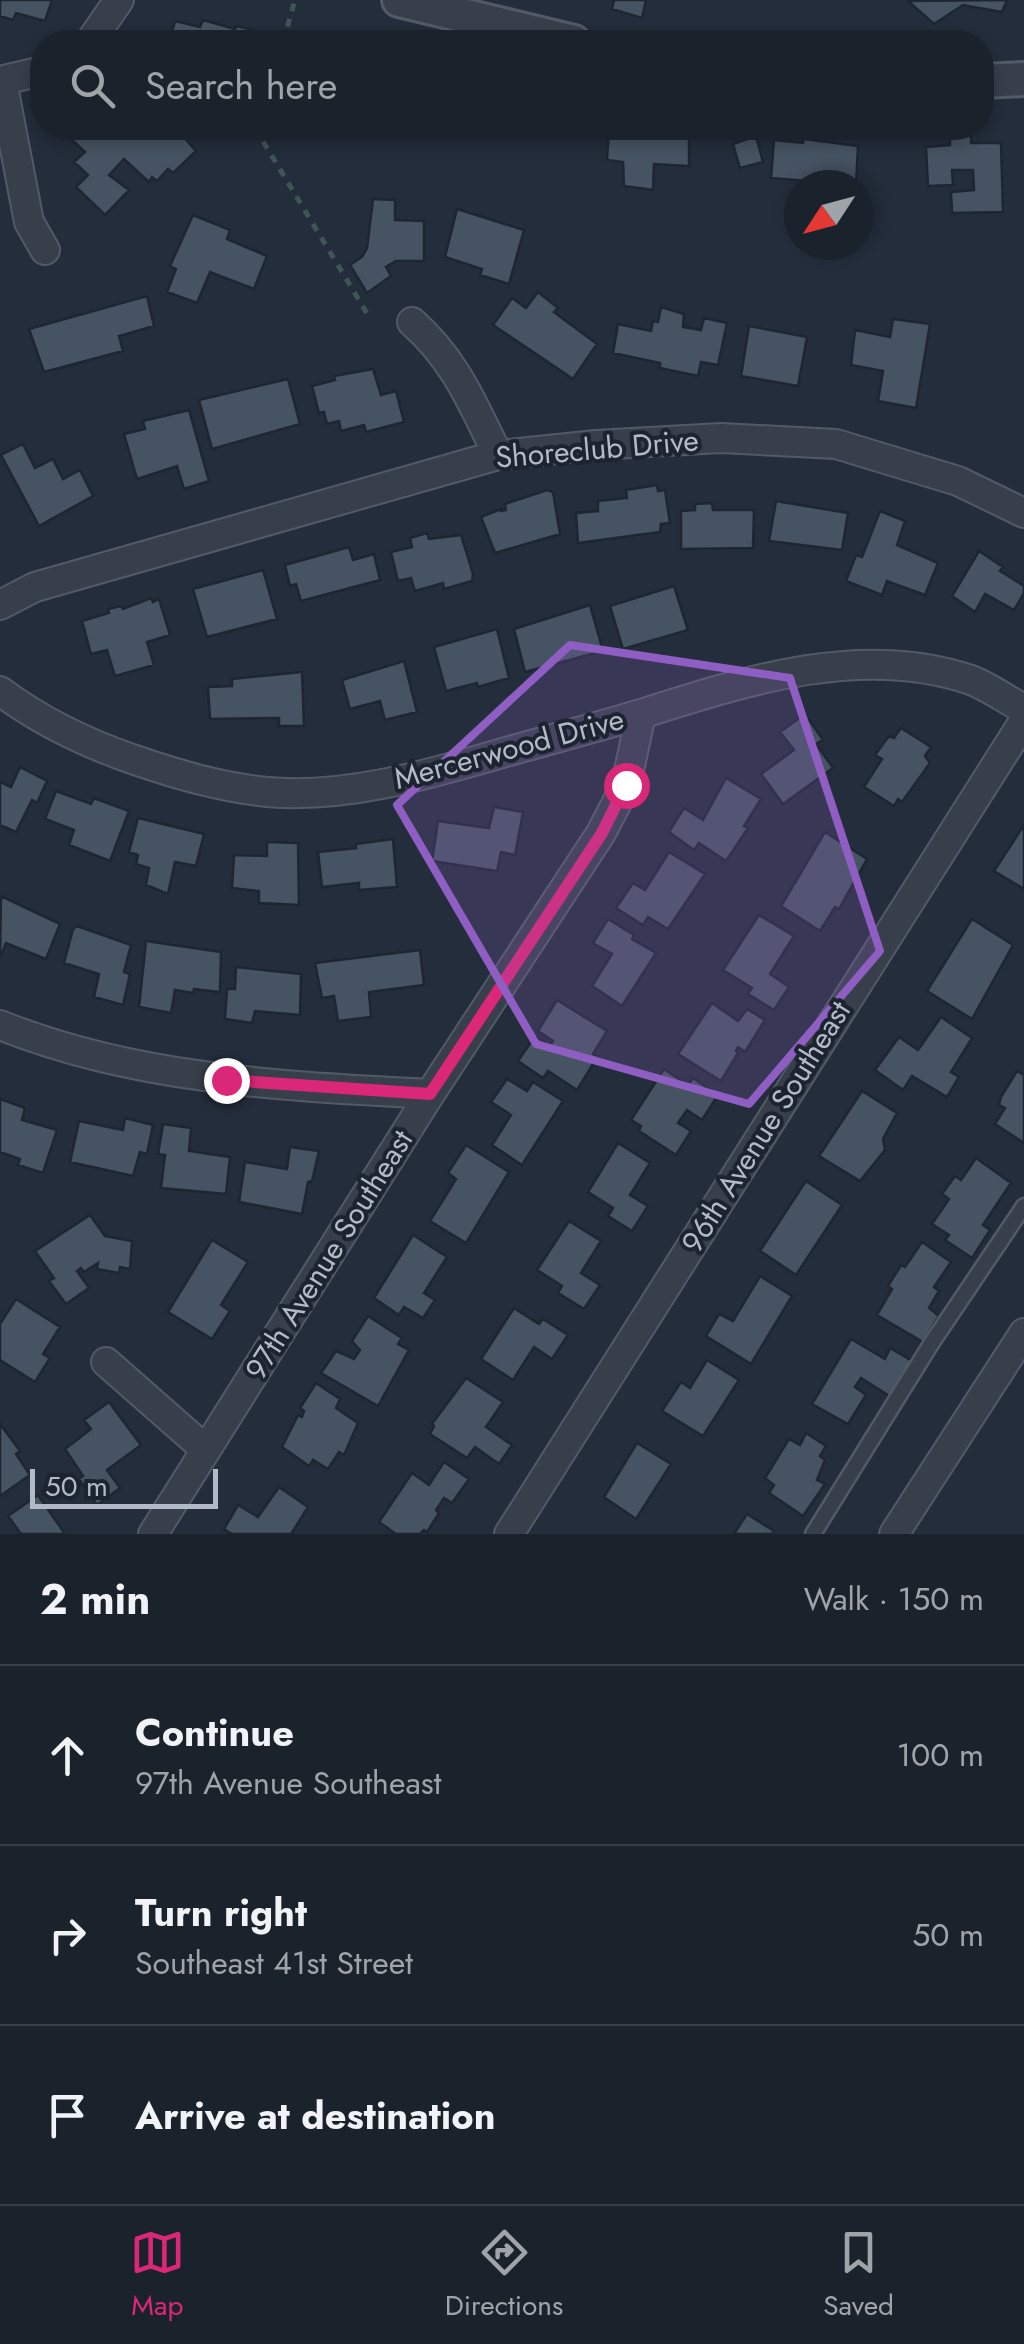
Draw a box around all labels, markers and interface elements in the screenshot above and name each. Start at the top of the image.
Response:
search box [30,30,994,140]
icon: search [65,58,120,113]
text: Search here [145,58,337,113]
north arrow [784,170,874,260]
street label: Shoreclub Drive [494,418,700,479]
street label: Mercerwood Drive [389,697,628,800]
route start [604,763,650,809]
street label: 96th Avenue Southeast [671,992,861,1261]
route end [204,1058,250,1104]
street label: 97th Avenue Southeast [234,1121,423,1388]
scale bar [30,1464,218,1508]
text: 50 m [45,1466,108,1507]
text: 2 min [40,1569,150,1630]
text: Walk · 150 m [804,1576,984,1622]
text: Continue [135,1705,294,1760]
icon: ahead [40,1728,95,1783]
text: 100 m [897,1732,984,1778]
text: 97th Avenue Southeast [135,1760,441,1806]
text: Turn right [135,1885,307,1940]
icon: right [40,1908,95,1963]
text: 50 m [912,1912,984,1958]
text: Southeast 41st Street [135,1940,413,1986]
icon: arrive [40,2088,95,2143]
text: Arrive at destination [135,2088,496,2143]
tab: Map [130,2225,185,2326]
tab: Directions [445,2225,563,2326]
tab: Saved [823,2225,894,2326]

